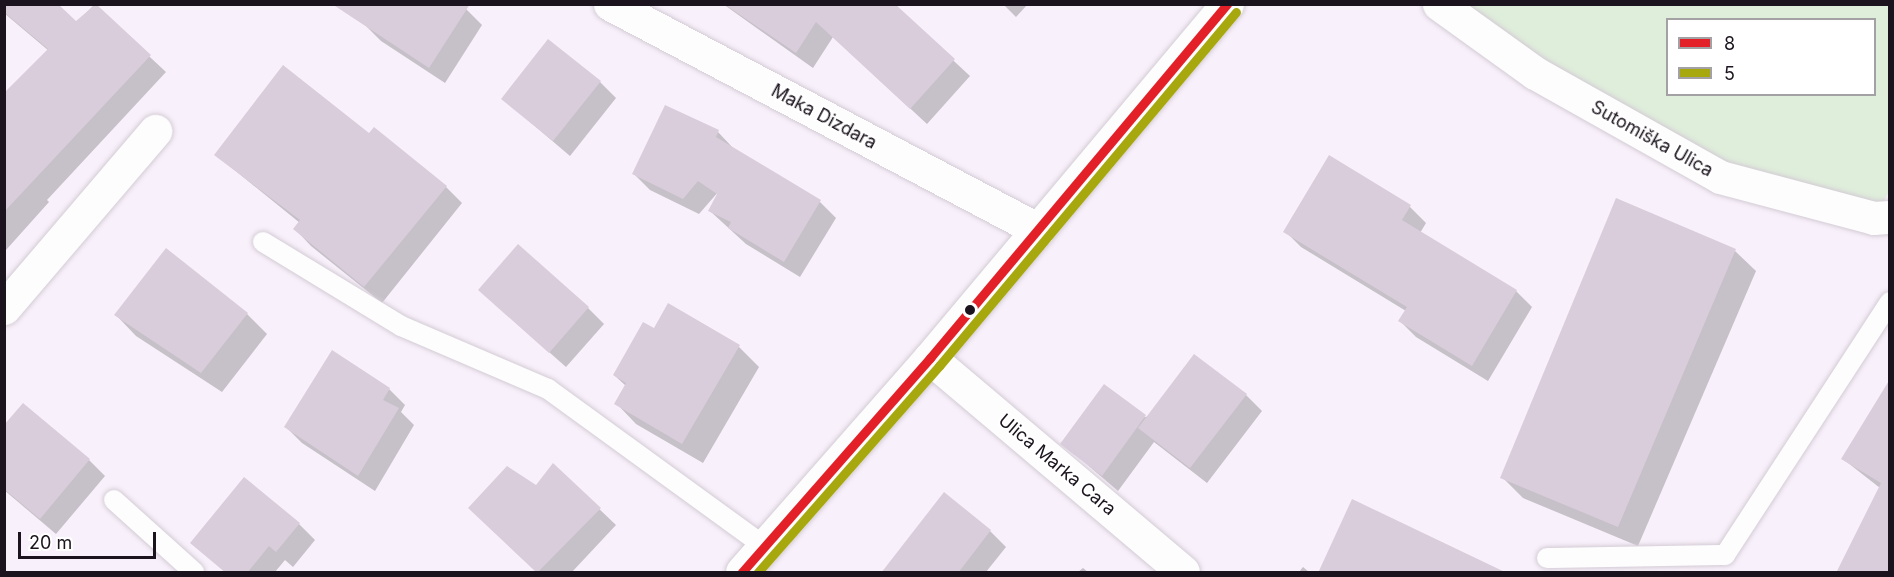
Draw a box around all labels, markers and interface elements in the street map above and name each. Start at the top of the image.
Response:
legend [1666,18,1876,96]
text: 8 [1724,33,1735,54]
text: 5 [1724,63,1735,84]
street label: Maka Dizdara [768,80,880,154]
street label: Sutomiška Ulica [1587,97,1717,181]
unlabelled marker [964,304,976,316]
street label: Ulica Marka Cara [994,410,1120,520]
scale bar [21,520,159,558]
text: 20 m [29,532,72,553]

